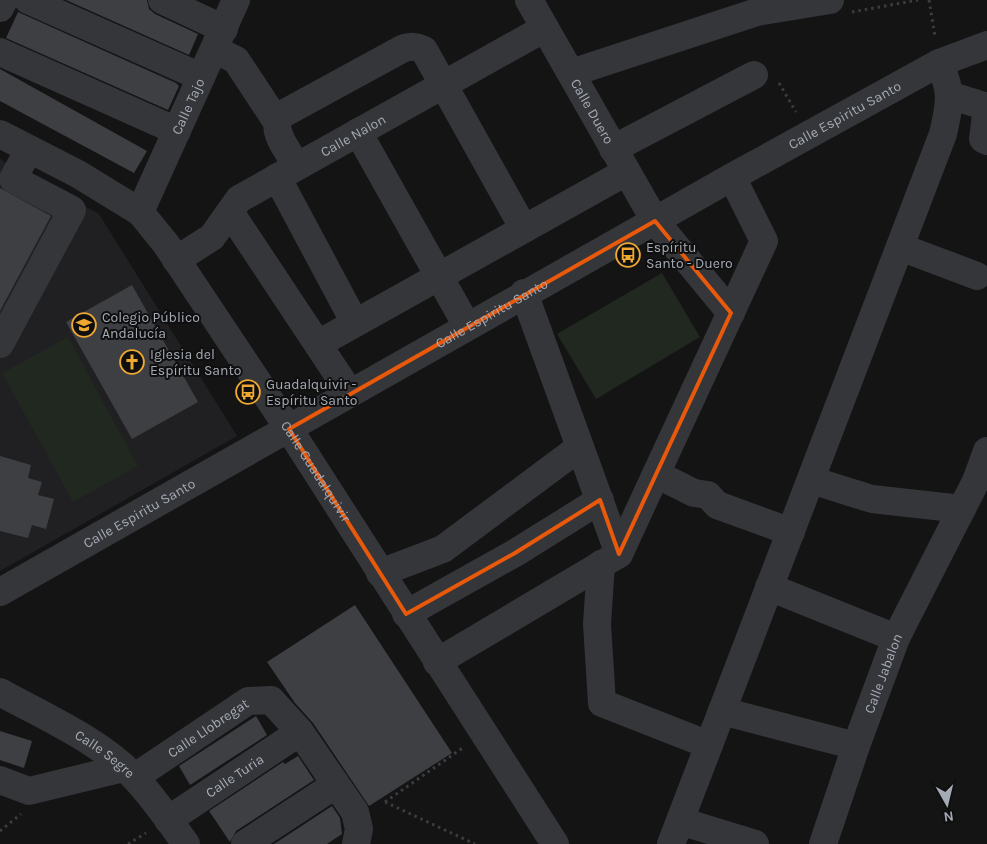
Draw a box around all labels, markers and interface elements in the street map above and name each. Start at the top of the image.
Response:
street label: Calle Tajo [168,75,208,137]
street label: Calle Duero [567,76,618,147]
street label: Calle Espiritu Santo [785,77,904,153]
street label: Calle Nalon [317,110,389,160]
place label: Espíritu Santo - Duero [646,239,733,272]
bus stop icon: Espíritu Santo - Duero [615,242,641,268]
street label: Calle Espiritu Santo [432,275,551,352]
place label: Colegio Público Andalucía [102,309,200,342]
school or university icon: Colegio Público Andalucía [71,312,97,338]
place label: Iglesia del Espíritu Santo [150,346,241,379]
church icon: Iglesia del Espíritu Santo [119,349,145,375]
place label: Guadalquivir - Espíritu Santo [266,376,357,409]
bus stop icon: Guadalquivir - Espíritu Santo [235,379,261,405]
street label: Calle Guadalquivir [277,417,355,526]
street label: Calle Espiritu Santo [80,475,198,552]
street label: Calle Jabalon [860,630,906,716]
street label: Calle Llobregat [164,695,252,761]
street label: Calle Segre [72,726,139,781]
street label: Calle Turia [202,750,267,801]
north arrow [922,779,972,829]
text: N [943,807,955,825]

